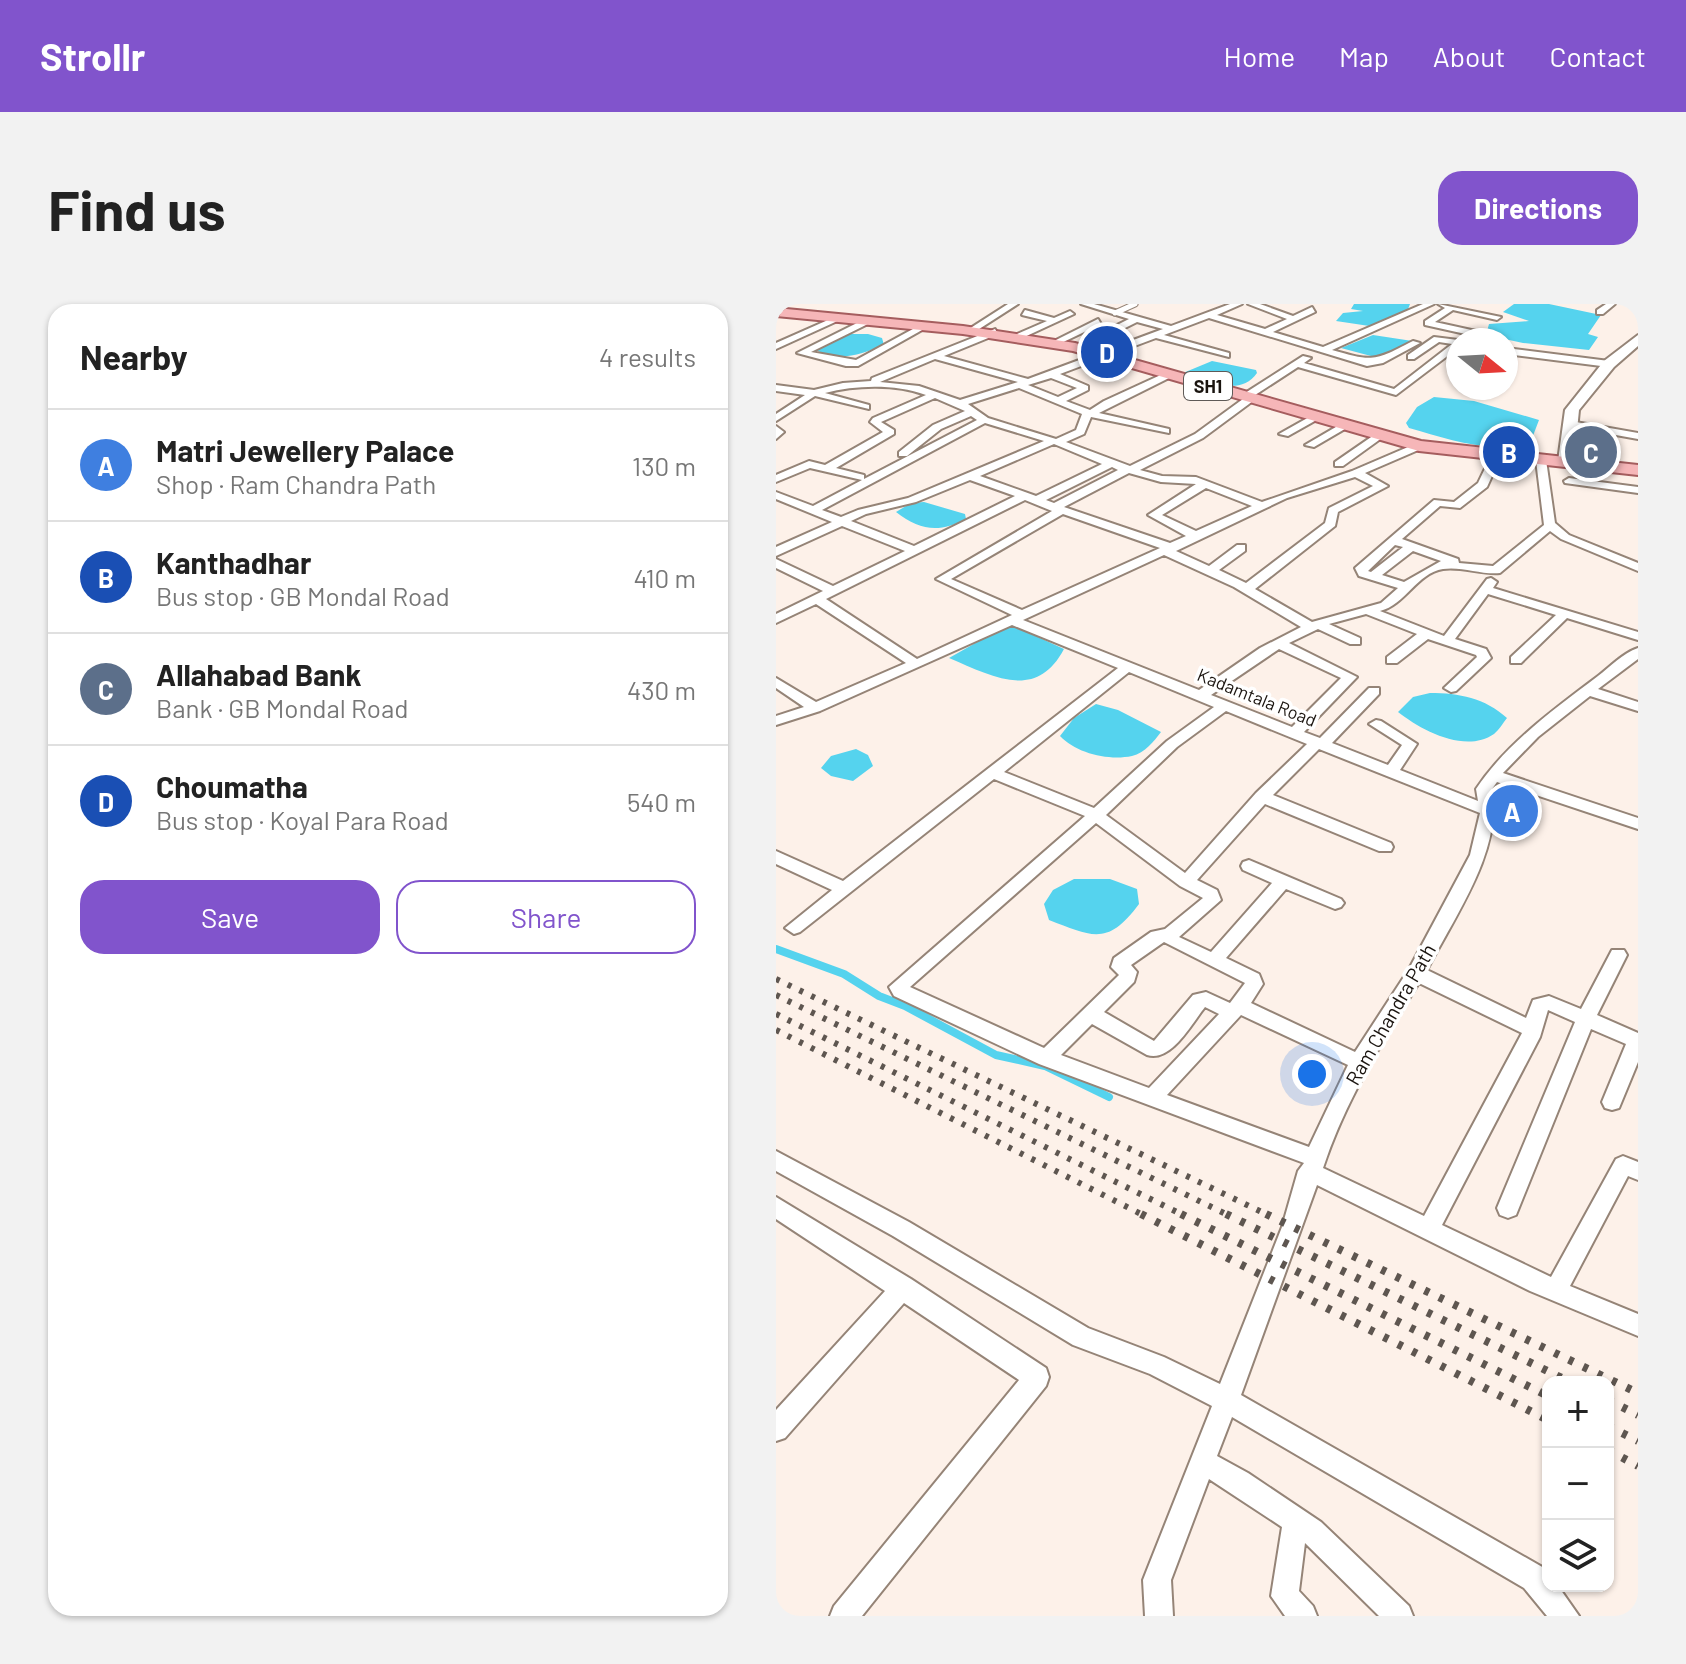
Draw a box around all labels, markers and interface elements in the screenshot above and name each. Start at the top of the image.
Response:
text: Strollr [40,33,145,79]
text: Home [1224,39,1295,73]
text: Map [1339,39,1389,73]
text: About [1433,39,1505,73]
text: Contact [1549,39,1646,73]
button: Directions [1438,171,1638,245]
text: Find us [48,175,226,242]
pin: D [1081,322,1133,382]
north arrow [1446,328,1518,400]
text: Nearby [80,336,188,377]
text: 4 results [599,341,696,372]
road number: SH1 [1184,372,1232,400]
pin: B [1483,422,1535,482]
pin: C [1565,422,1617,482]
text: Matri Jewellery Palace [156,432,454,468]
text: A [97,450,115,481]
text: 130 m [632,450,696,481]
text: Shop · Ram Chandra Path [156,468,436,499]
text: Kanthadhar [156,544,311,580]
text: B [98,562,114,593]
text: 410 m [634,562,696,593]
text: Bus stop · GB Mondal Road [156,580,450,611]
text: Allahabad Bank [156,656,361,692]
street label: Kadamtala Road [1194,663,1320,731]
text: C [98,674,114,705]
text: 430 m [627,674,696,705]
text: Bank · GB Mondal Road [156,692,409,723]
text: Choumatha [156,768,308,804]
pin: A [1486,781,1538,841]
text: D [98,786,114,817]
text: 540 m [627,786,696,817]
text: Bus stop · Koyal Para Road [156,804,449,835]
button: Save [80,880,380,954]
button: Share [396,880,696,954]
street label: Ram Chandra Path [1340,939,1440,1089]
your location [1292,1054,1332,1094]
map controls [1542,1376,1614,1592]
button: + [1542,1376,1614,1448]
button: − [1542,1448,1614,1520]
button: layers [1542,1520,1614,1592]

